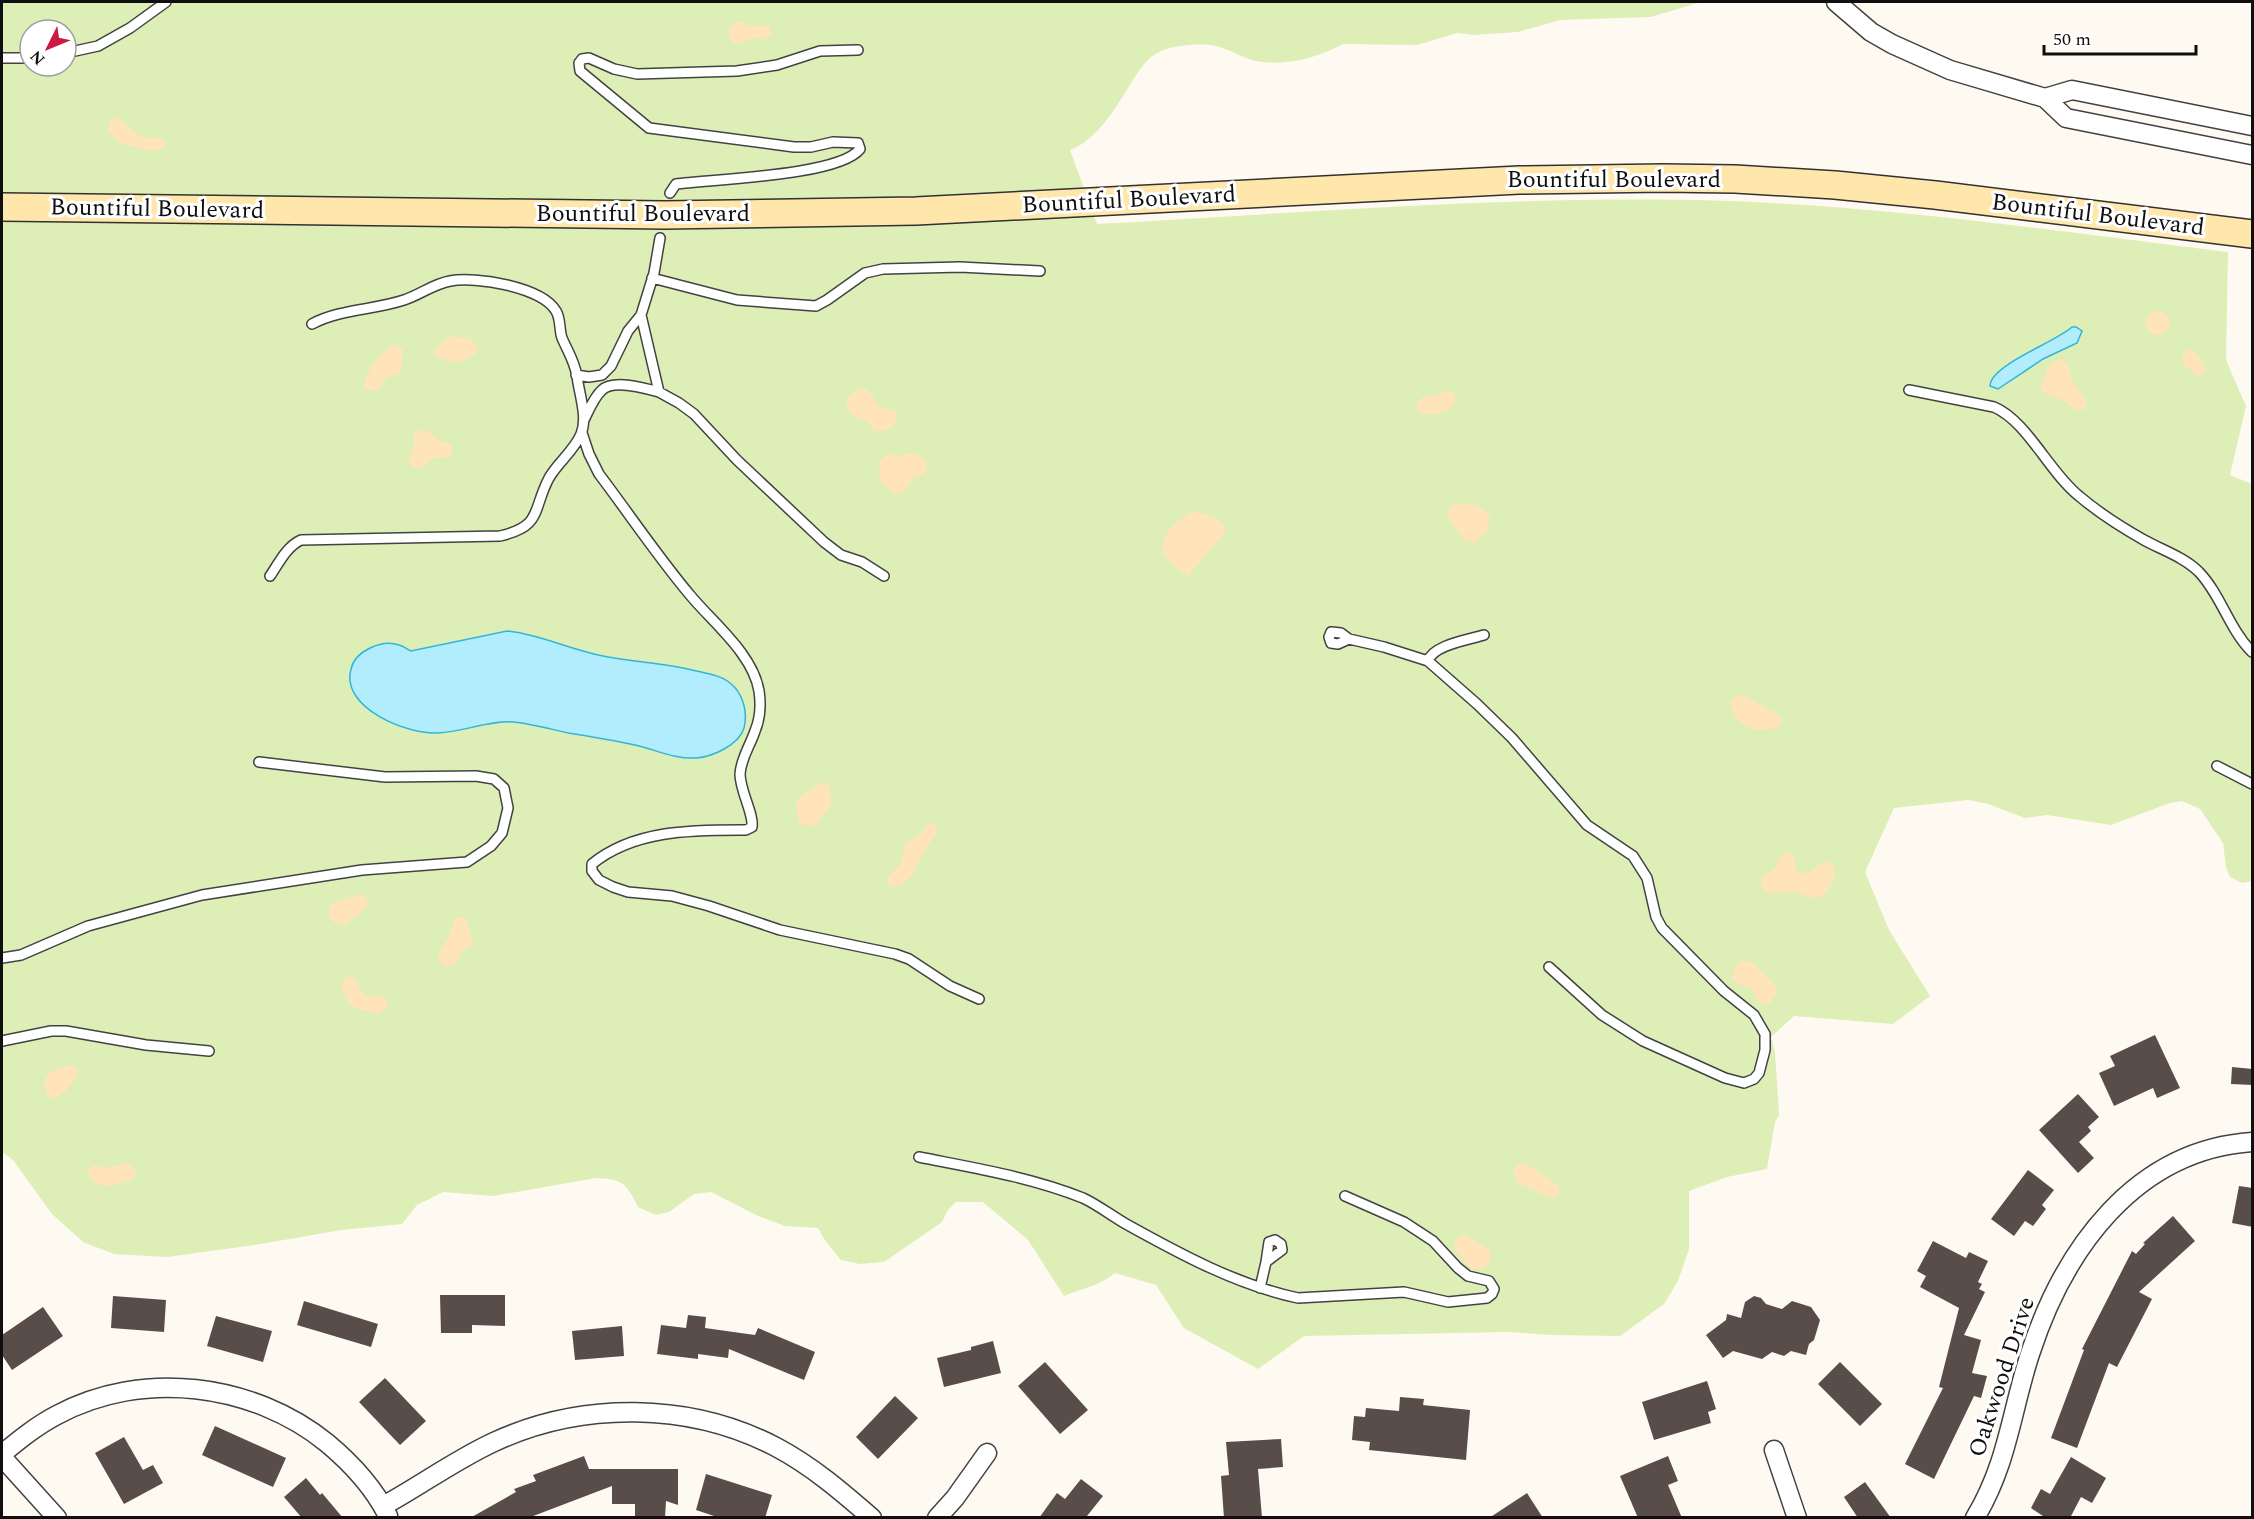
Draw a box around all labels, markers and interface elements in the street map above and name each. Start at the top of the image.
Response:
north arrow [18,18,78,78]
scale bar [2044,18,2196,56]
text: 50 m [2053,26,2091,53]
text: N [25,45,51,71]
street label: Bountiful Boulevard [1507,162,1721,198]
street label: Bountiful Boulevard [1021,176,1237,224]
street label: Bountiful Boulevard [1989,184,2207,246]
street label: Bountiful Boulevard [49,189,265,229]
street label: Bountiful Boulevard [536,196,750,232]
street label: Oakwood Drive [1959,1292,2045,1462]

